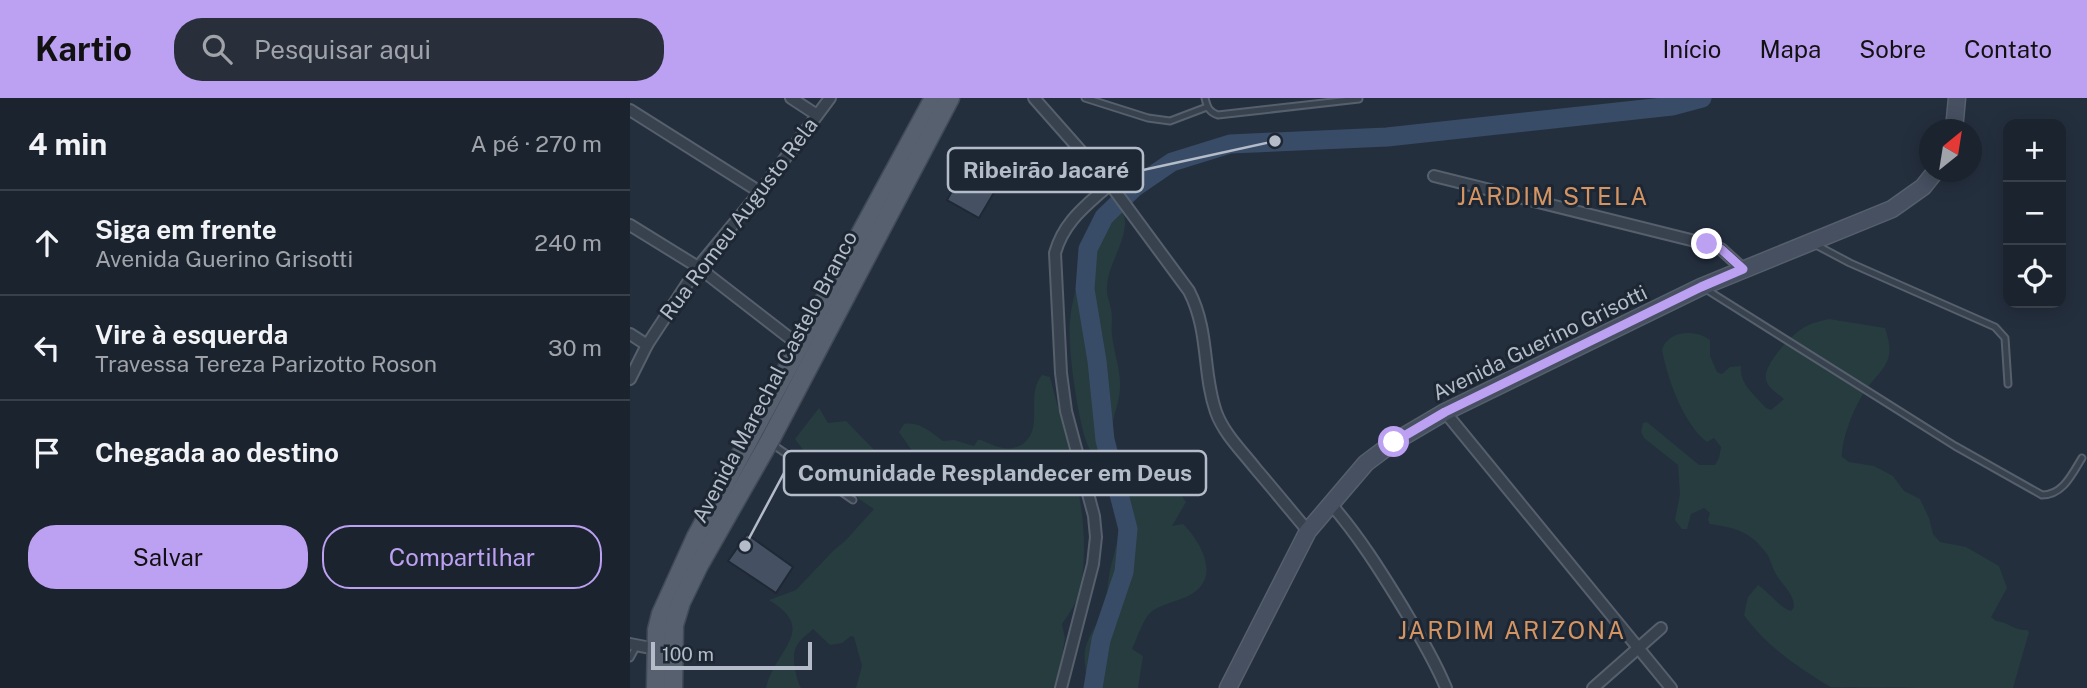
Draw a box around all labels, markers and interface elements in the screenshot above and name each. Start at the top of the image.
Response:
search box [174,18,664,81]
text: Kartio [35,30,132,68]
icon: search [198,30,236,68]
text: Pesquisar aqui [254,34,431,65]
text: Início [1663,35,1721,63]
text: Mapa [1759,35,1821,63]
text: Sobre [1859,35,1926,63]
text: Contato [1964,35,2052,63]
street label: Rua Romeu Augusto Rela [654,113,823,325]
north arrow [1919,119,1982,182]
map controls [2003,119,2066,308]
button: + [2003,119,2066,182]
text: 4 min [28,126,107,162]
text: A pé · 270 m [471,130,602,157]
callout: Ribeirão Jacaré [948,148,1143,192]
text: Ribeirão Jacaré [963,156,1129,183]
district label: JARDIM STELA [1457,182,1649,210]
button: − [2003,182,2066,245]
text: Siga em frente [95,214,277,245]
icon: ahead [28,224,66,262]
street label: Avenida Marechal Castelo Branco [687,227,862,527]
route end [1691,228,1722,259]
text: 240 m [534,229,602,256]
text: Avenida Guerino Grisotti [95,245,353,272]
button: locate [2003,245,2066,308]
street label: Avenida Guerino Grisotti [1428,280,1651,405]
text: Vire à esquerda [95,319,288,350]
icon: left [28,329,66,367]
text: 30 m [548,334,602,361]
text: Travessa Tereza Parizotto Roson [95,350,437,377]
route start [1378,426,1409,457]
icon: arrive [28,434,66,472]
text: Chegada ao destino [95,437,339,468]
callout: Comunidade Resplandecer em Deus [784,451,1206,495]
text: Comunidade Resplandecer em Deus [798,459,1192,486]
button: Salvar [28,525,308,589]
button: Compartilhar [322,525,602,589]
district label: JARDIM ARIZONA [1398,616,1626,644]
scale bar [651,639,812,671]
text: 100 m [662,643,714,665]

